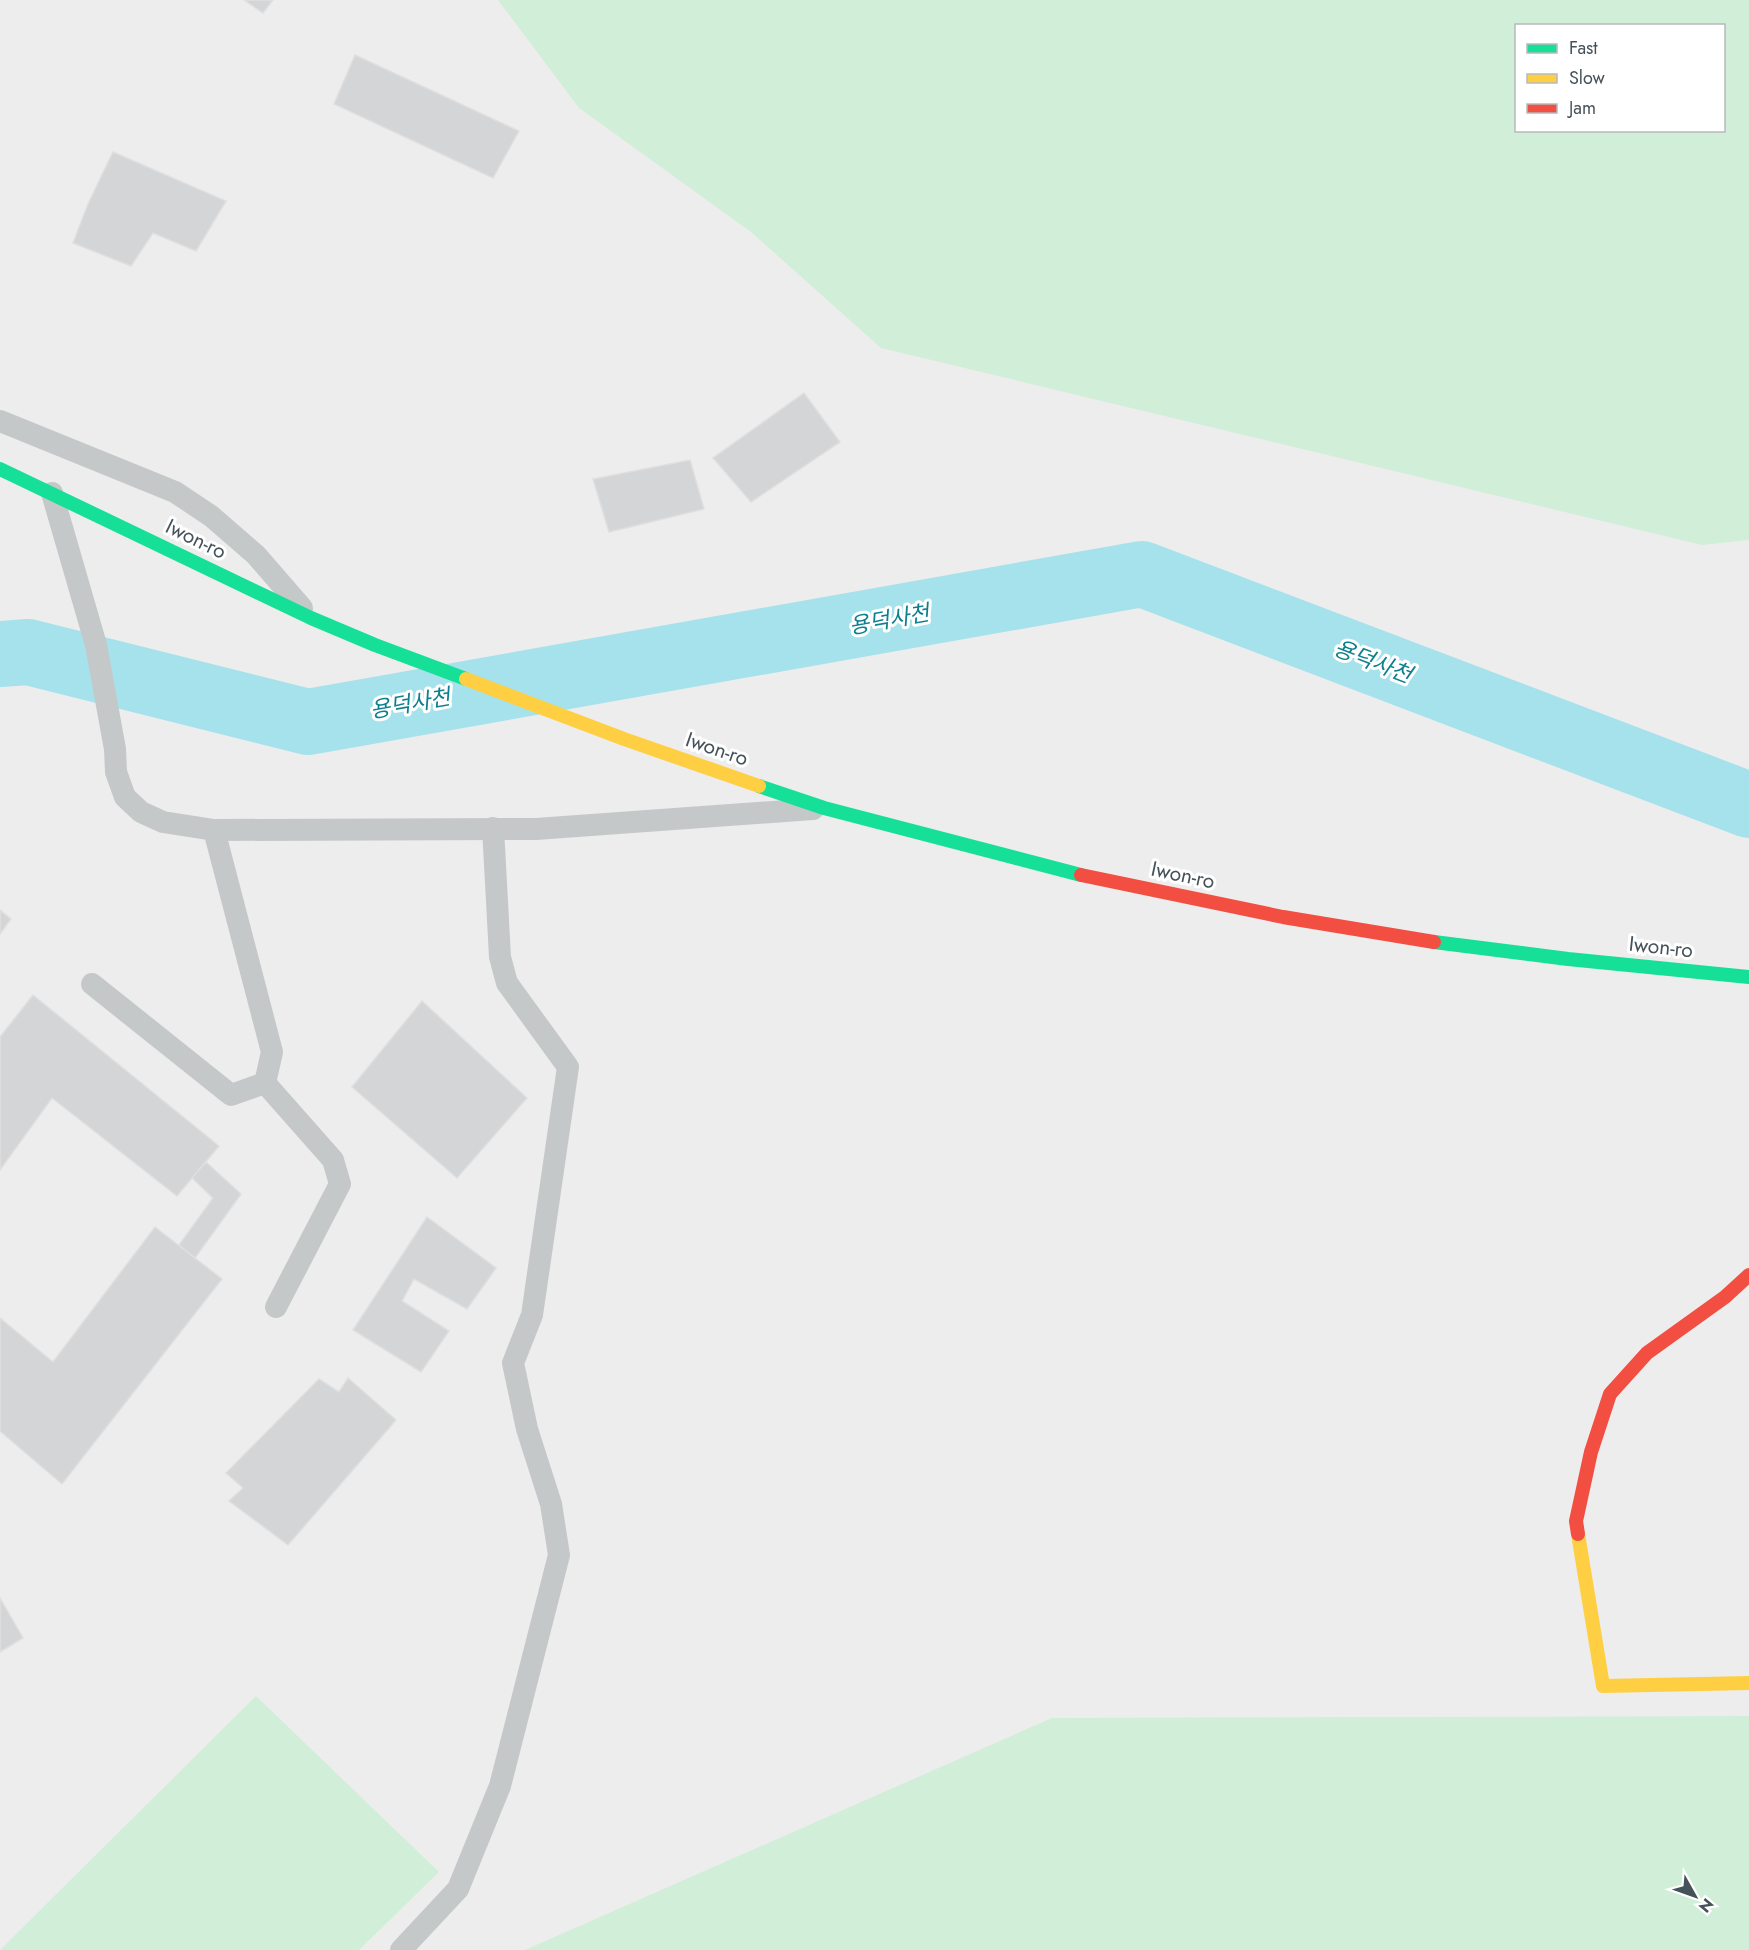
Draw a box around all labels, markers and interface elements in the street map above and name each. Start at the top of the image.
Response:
legend [1515,24,1725,132]
text: Fast [1569,35,1598,61]
text: Slow [1569,65,1606,91]
text: Jam [1567,95,1596,121]
street label: Iwon-ro [160,511,232,567]
water label: 용덕사천 [846,596,934,642]
water label: 용덕사천 [1329,632,1419,691]
water label: 용덕사천 [367,680,455,726]
street label: Iwon-ro [682,724,752,774]
street label: Iwon-ro [1148,854,1218,896]
street label: Iwon-ro [1627,929,1695,965]
north arrow [1665,1866,1725,1926]
text: N [1693,1893,1719,1918]

